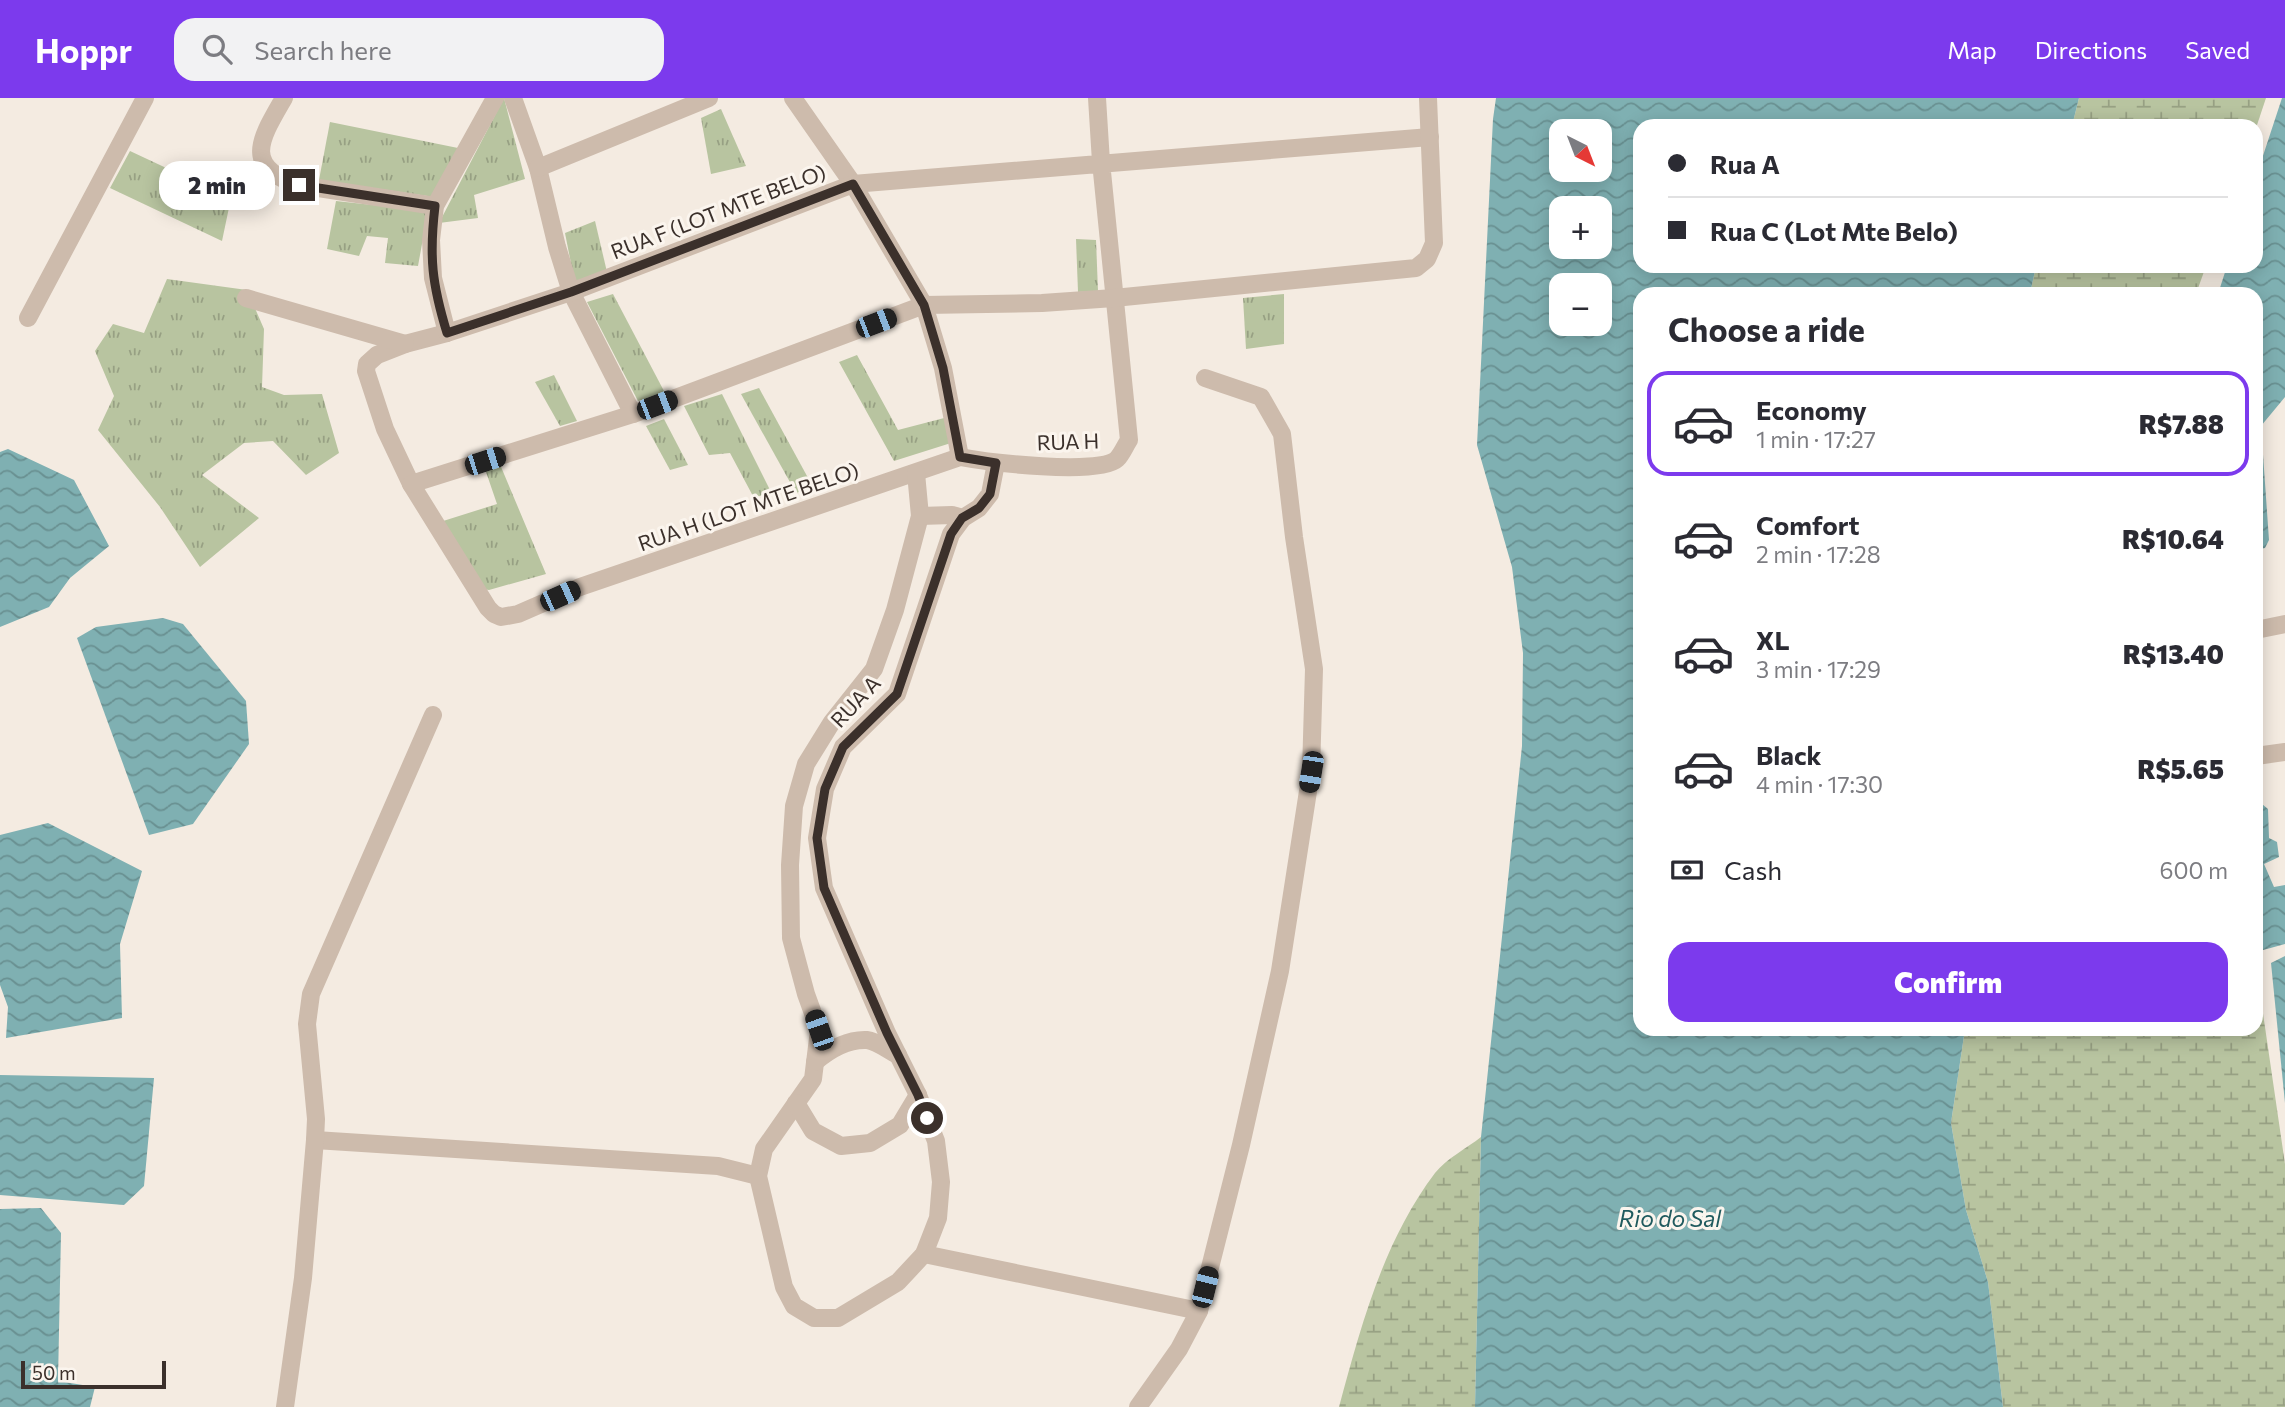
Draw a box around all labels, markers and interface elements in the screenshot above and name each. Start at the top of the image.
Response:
search box [174,18,664,81]
text: Hoppr [35,29,132,70]
icon: search [198,30,236,68]
text: Search here [254,34,392,65]
text: Map [1947,35,1997,64]
text: Directions [2035,35,2147,64]
text: Saved [2185,35,2250,64]
north arrow [1549,119,1612,182]
map controls [1549,119,1612,336]
text: Rua A [1710,148,1780,179]
street label: RUA F (LOT MTE BELO) [607,158,829,264]
callout: 2 min [159,160,274,210]
route end [283,169,315,201]
text: 2 min [188,171,246,199]
button: + [1549,196,1612,259]
text: Rua C (Lot Mte Belo) [1710,215,1958,246]
button: − [1549,273,1612,336]
car [853,306,900,340]
text: Choose a ride [1668,309,1865,349]
car [634,388,681,422]
icon: car [1672,392,1735,455]
text: Economy [1756,394,1867,425]
text: R$7.88 [2139,408,2224,439]
text: 1 min · 17:27 [1756,425,1876,453]
street label: RUA H [1036,427,1100,455]
car [462,445,509,477]
street label: RUA H (LOT MTE BELO) [634,456,862,556]
icon: car [1672,507,1735,570]
text: Comfort [1756,509,1859,540]
text: R$10.64 [2122,523,2224,554]
text: 2 min · 17:28 [1756,540,1881,568]
car [537,578,584,614]
icon: car [1672,622,1735,685]
text: XL [1756,624,1790,655]
text: R$13.40 [2123,638,2224,669]
text: 3 min · 17:29 [1756,655,1881,683]
street label: RUA A [825,670,885,732]
icon: car [1672,737,1735,800]
text: Black [1756,739,1822,770]
car [1298,750,1325,794]
text: R$5.65 [2137,753,2224,784]
text: 4 min · 17:30 [1756,770,1883,798]
icon: cash [1668,851,1706,889]
text: Cash [1724,854,1782,885]
text: 600 m [2160,856,2228,884]
button: Confirm [1668,942,2228,1022]
car [803,1007,836,1053]
route start [911,1102,943,1134]
water label: Rio do Sal [1619,1204,1722,1232]
car [1190,1264,1221,1310]
scale bar [21,1358,166,1390]
text: 50 m [32,1361,76,1384]

